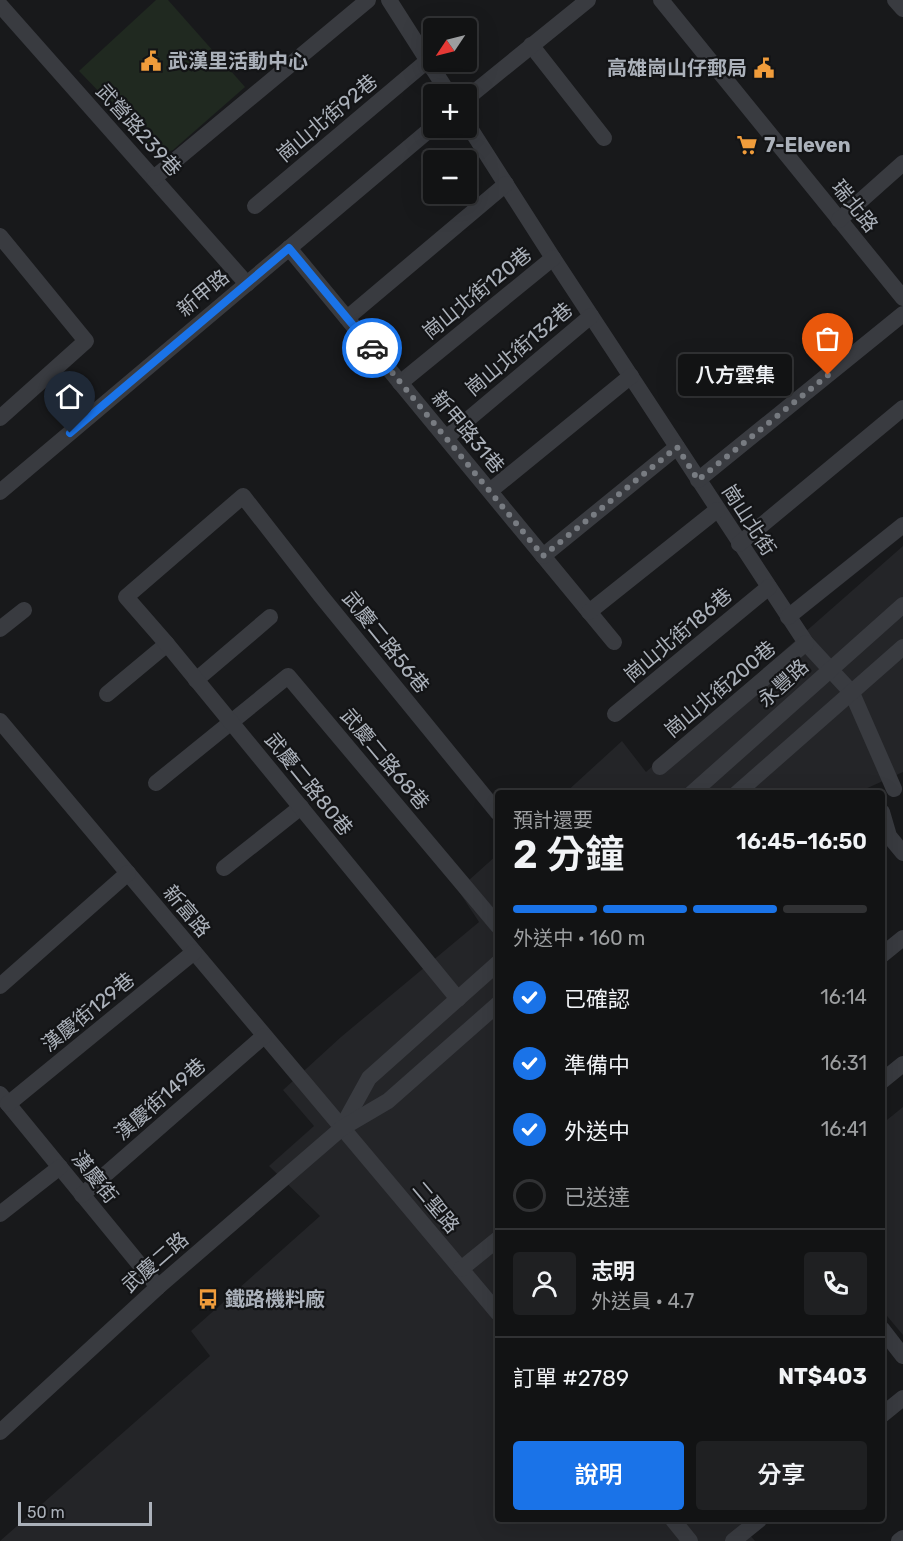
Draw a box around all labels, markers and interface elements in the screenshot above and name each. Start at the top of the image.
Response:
north arrow [423,18,477,72]
map controls [423,18,477,204]
public building icon: 武漢里活動中心 [139,49,163,73]
place label: 武漢里活動中心 [168,49,308,73]
place label: 高雄崗山仔郵局 [607,56,747,80]
public building icon: 高雄崗山仔郵局 [752,56,776,80]
street label: 崗山北街92巷 [272,69,382,167]
street label: 武營路239巷 [91,79,187,181]
button: + [423,84,477,138]
supermarket icon: 7-Eleven [735,133,759,157]
place label: 7-Eleven [764,133,851,157]
button: − [423,150,477,204]
street label: 瑞北路 [827,175,883,237]
street label: 崗山北街120巷 [418,242,536,344]
street label: 新甲路 [172,265,234,321]
street label: 崗山北街132巷 [461,297,577,401]
pin [802,313,853,375]
courier [342,318,402,378]
icon: bag [811,322,844,355]
icon: car [356,332,389,365]
callout: 八方雲集 [678,354,792,396]
text: 八方雲集 [695,363,775,387]
pin [44,371,95,433]
icon: home [53,380,86,413]
street label: 新甲路31巷 [427,386,509,478]
street label: 崗山北街 [717,480,781,560]
street label: 崗山北街186巷 [619,583,737,687]
street label: 武慶二路56巷 [338,586,434,698]
street label: 崗山北街200巷 [660,636,780,742]
street label: 永豐路 [753,654,813,712]
street label: 武慶二路68巷 [336,703,434,815]
street label: 武慶二路80巷 [260,728,358,840]
text: 預計還要 [513,808,593,832]
text: 16:45–16:50 [736,828,867,855]
text: 2 分鐘 [513,832,624,878]
street label: 新富路 [159,880,215,942]
text: 外送中 · 160 m [513,926,645,950]
street label: 漢慶街129巷 [37,967,139,1057]
icon: check [513,981,546,1014]
text: 16:14 [820,985,867,1009]
text: 已確認 [564,986,630,1013]
icon: check [513,1047,546,1080]
text: 16:31 [821,1051,867,1075]
text: 準備中 [564,1052,630,1079]
street label: 漢慶街149巷 [110,1053,210,1145]
icon: check [513,1113,546,1146]
text: 16:41 [821,1117,867,1141]
text: 外送中 [564,1118,630,1145]
street label: 漢慶街 [67,1146,123,1208]
street label: 二聖路 [408,1176,464,1238]
text: 已送達 [564,1184,630,1211]
street label: 武慶二路 [117,1227,193,1297]
button: person [513,1252,576,1315]
button: phone [804,1252,867,1315]
text: 志明 [591,1258,635,1285]
bus stop icon: 鐵路機料廠 [196,1287,220,1311]
place label: 鐵路機料廠 [225,1287,325,1311]
text: 外送員 · 4.7 [591,1289,694,1313]
text: NT$403 [778,1363,867,1390]
text: 訂單 #2789 [513,1365,629,1392]
button: 說明 [513,1441,684,1510]
button: 分享 [696,1441,867,1510]
scale bar [18,1499,152,1526]
text: 50 m [27,1503,65,1522]

